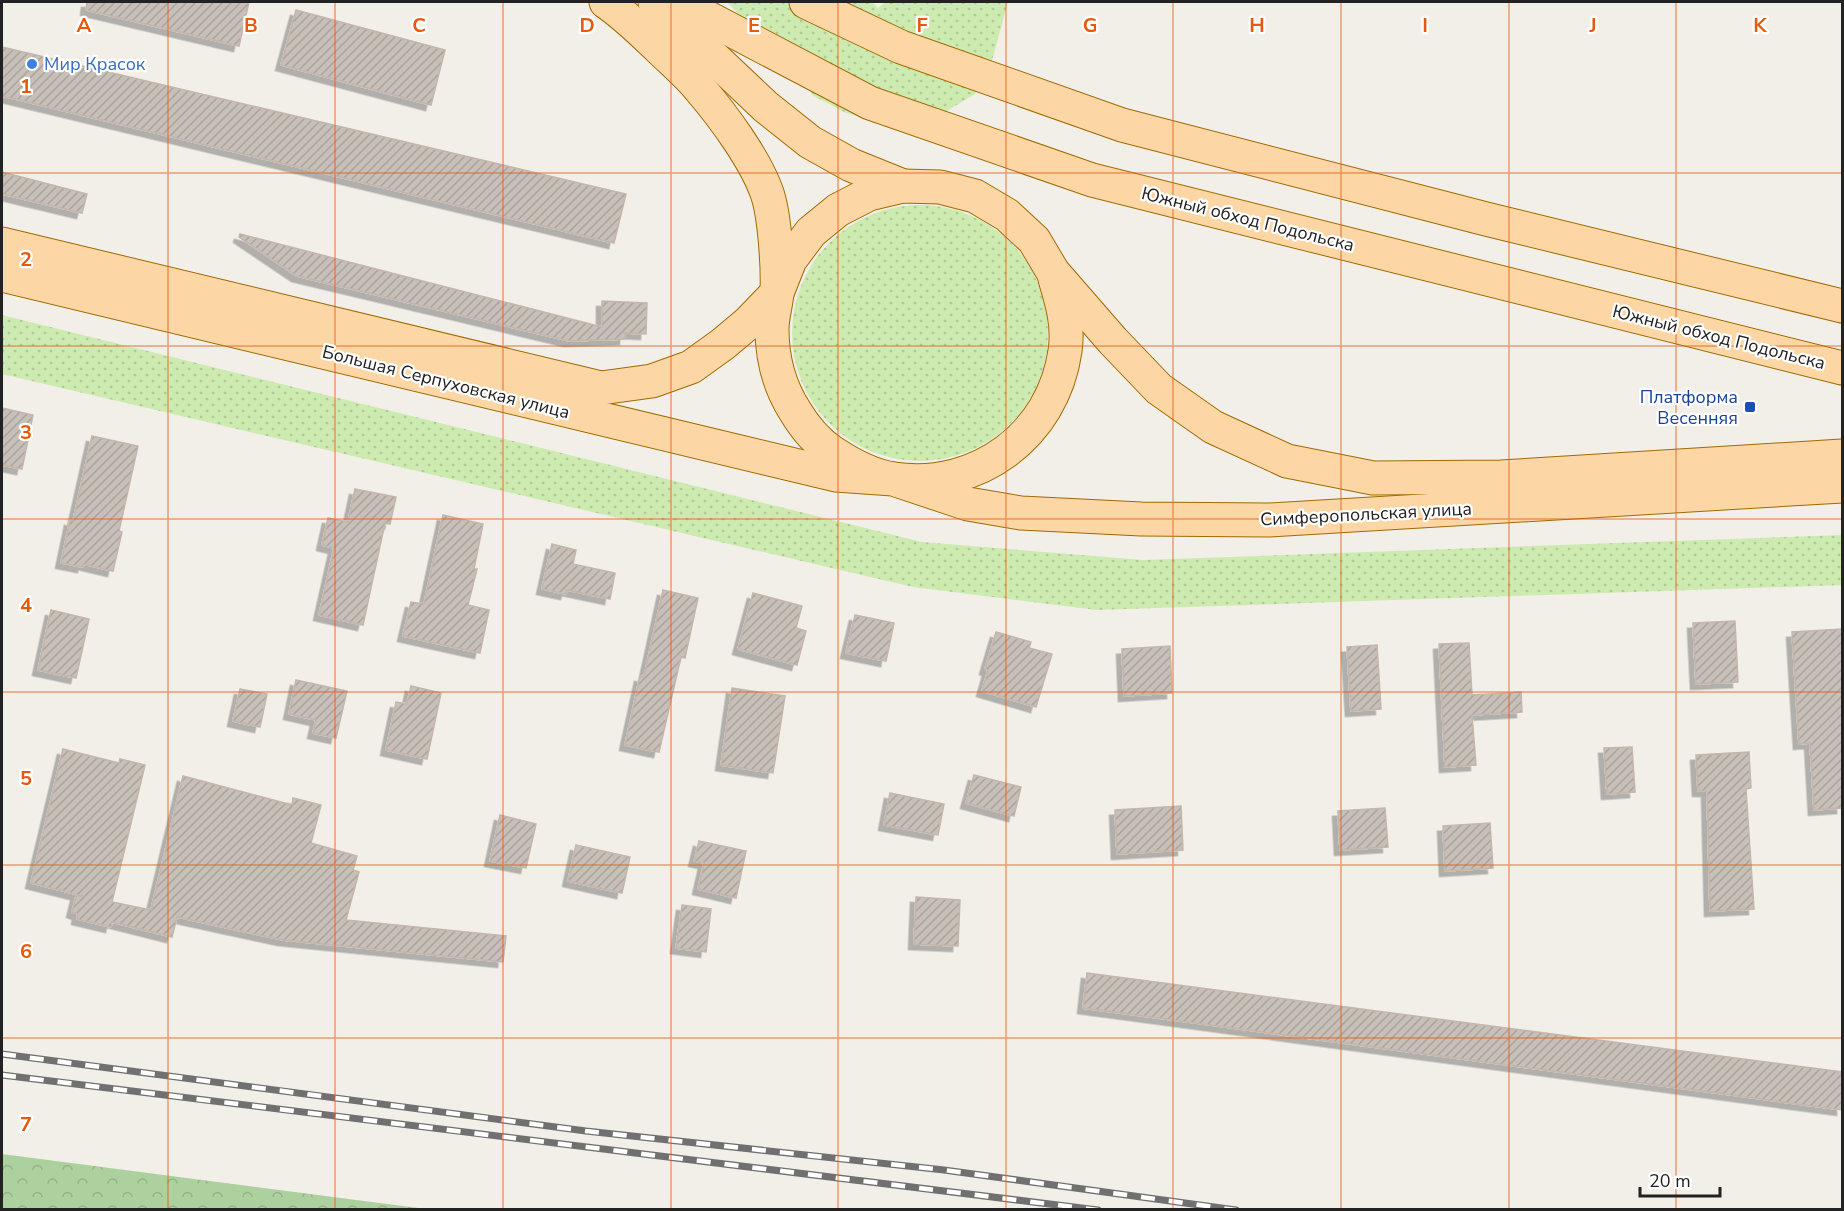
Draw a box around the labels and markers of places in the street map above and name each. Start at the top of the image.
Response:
place label: Мир Красок [44,52,146,76]
marker: Мир Красок [25,57,39,71]
place label: Платформа Весенняя [1640,385,1738,430]
marker: Платформа Весенняя [1743,400,1757,414]

